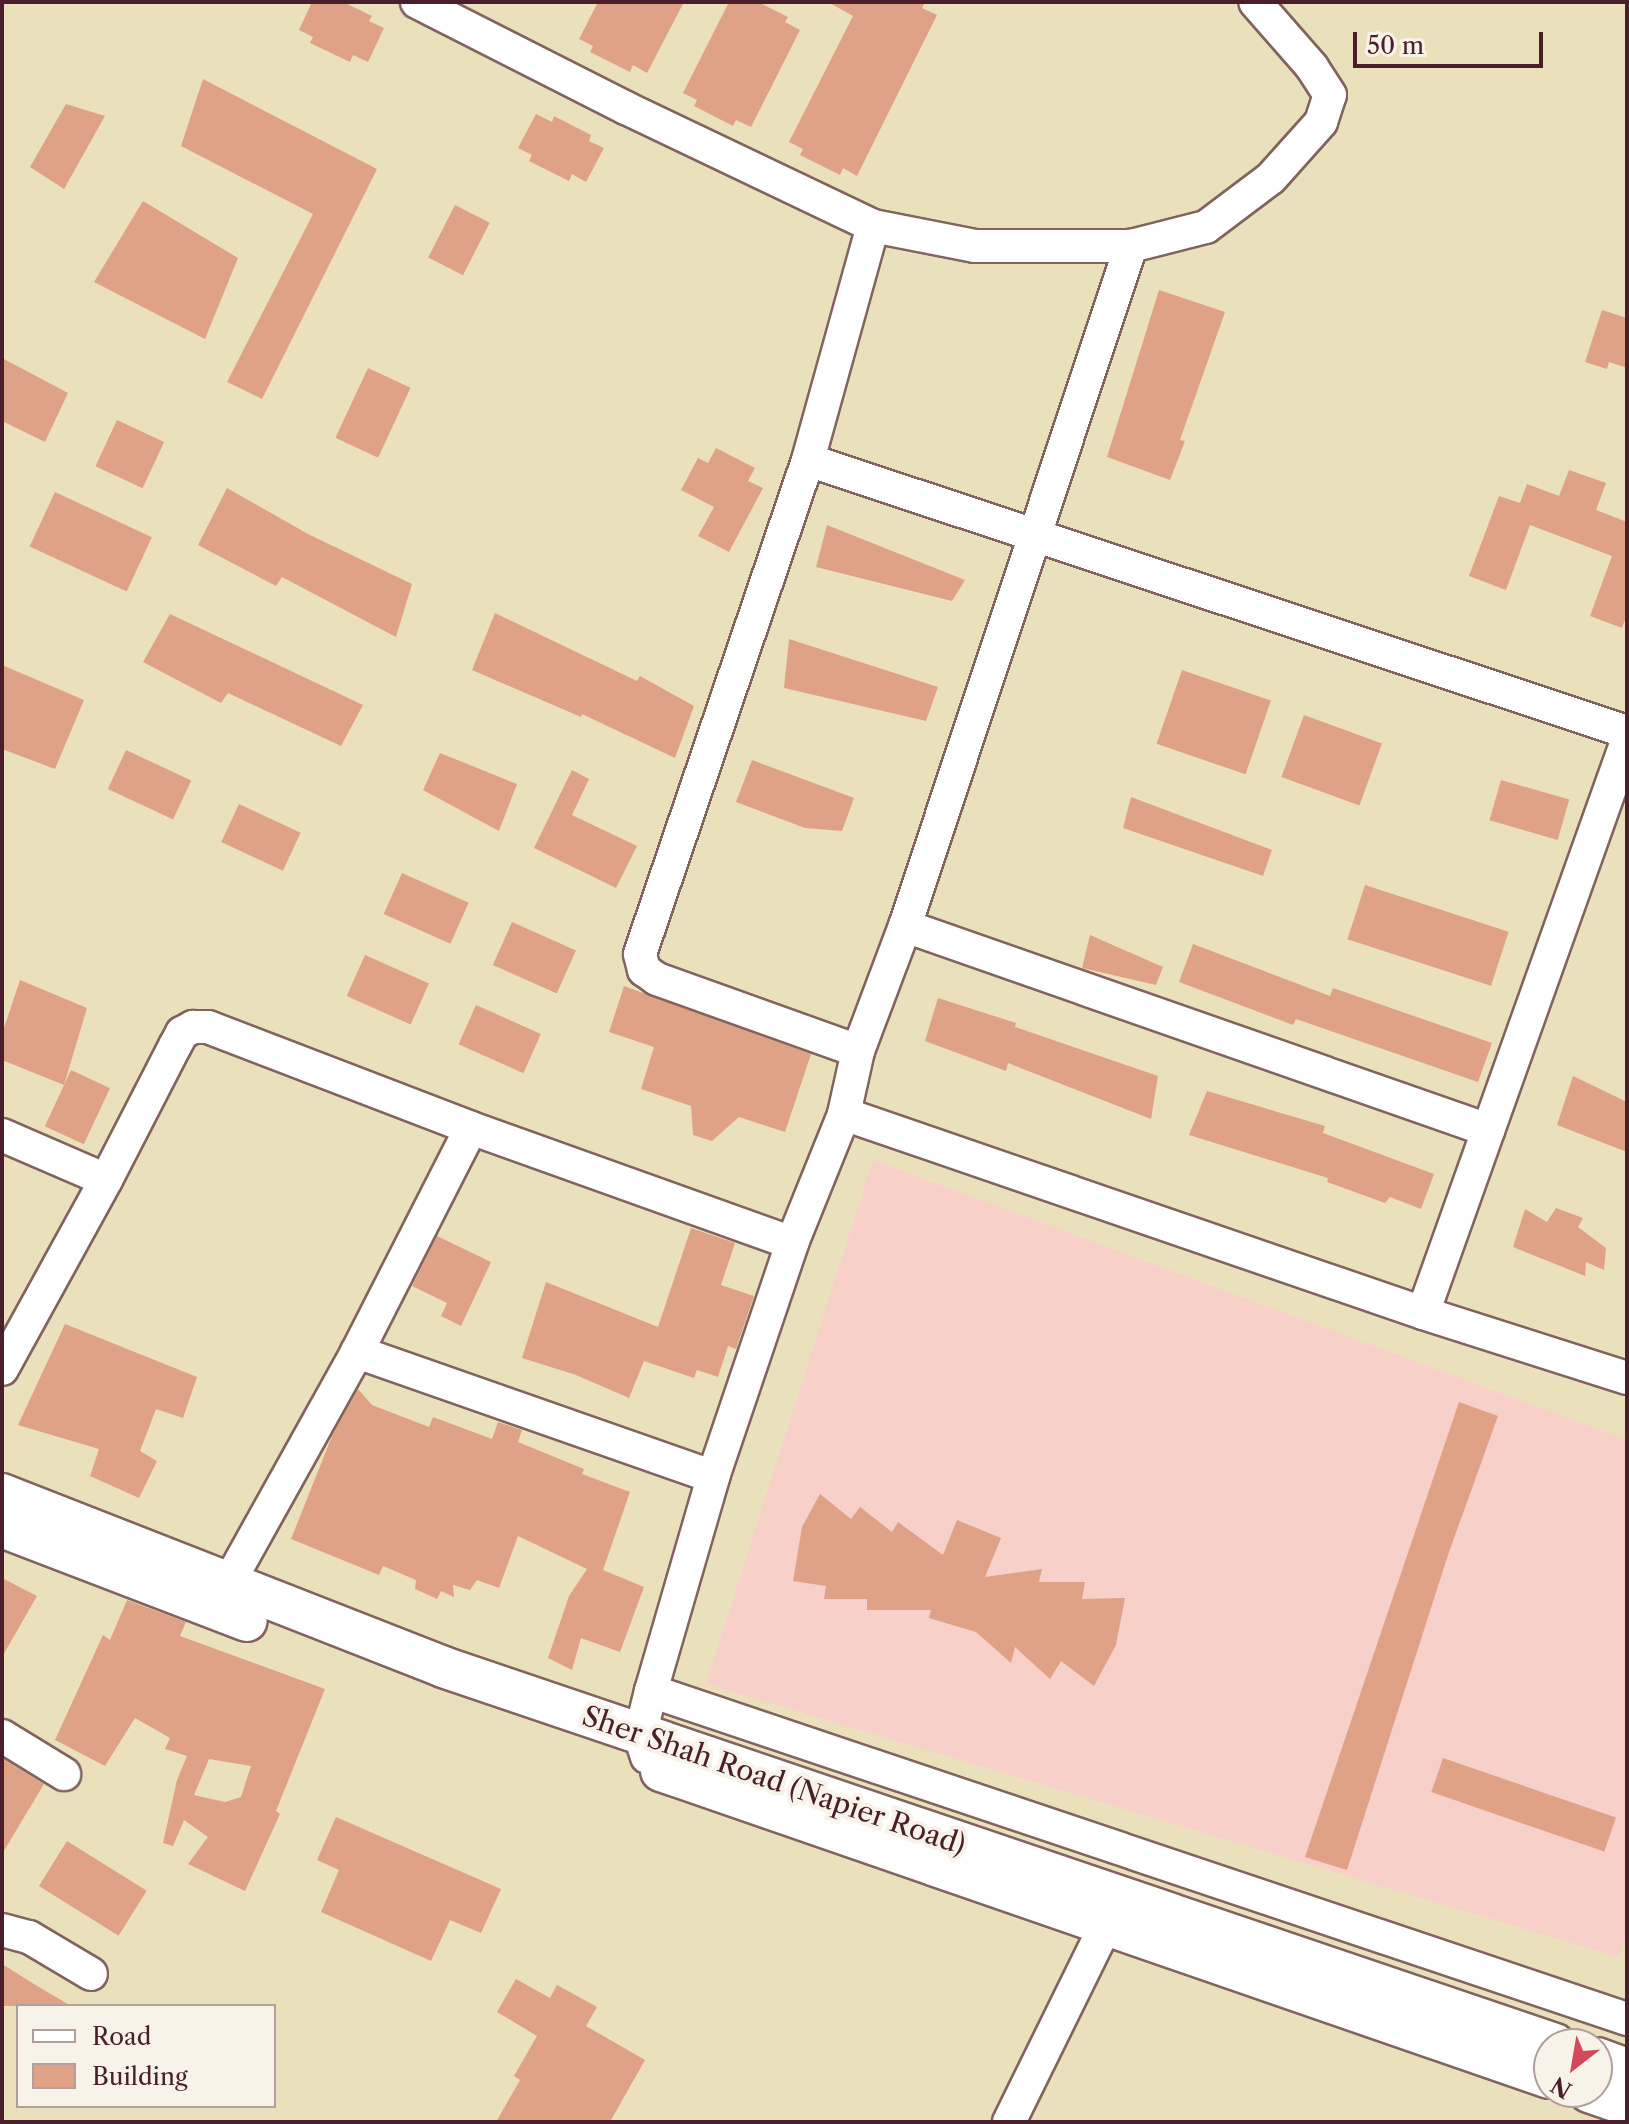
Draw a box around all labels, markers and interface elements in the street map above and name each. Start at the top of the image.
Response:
scale bar [1357,16,1547,66]
text: 50 m [1367,31,1424,60]
street label: Sher Shah Road (Napier Road) [577,1698,971,1862]
legend [16,2004,276,2108]
text: Road [92,2022,151,2051]
north arrow [1533,2028,1613,2108]
text: Building [92,2062,188,2091]
text: N [1546,2071,1577,2104]

